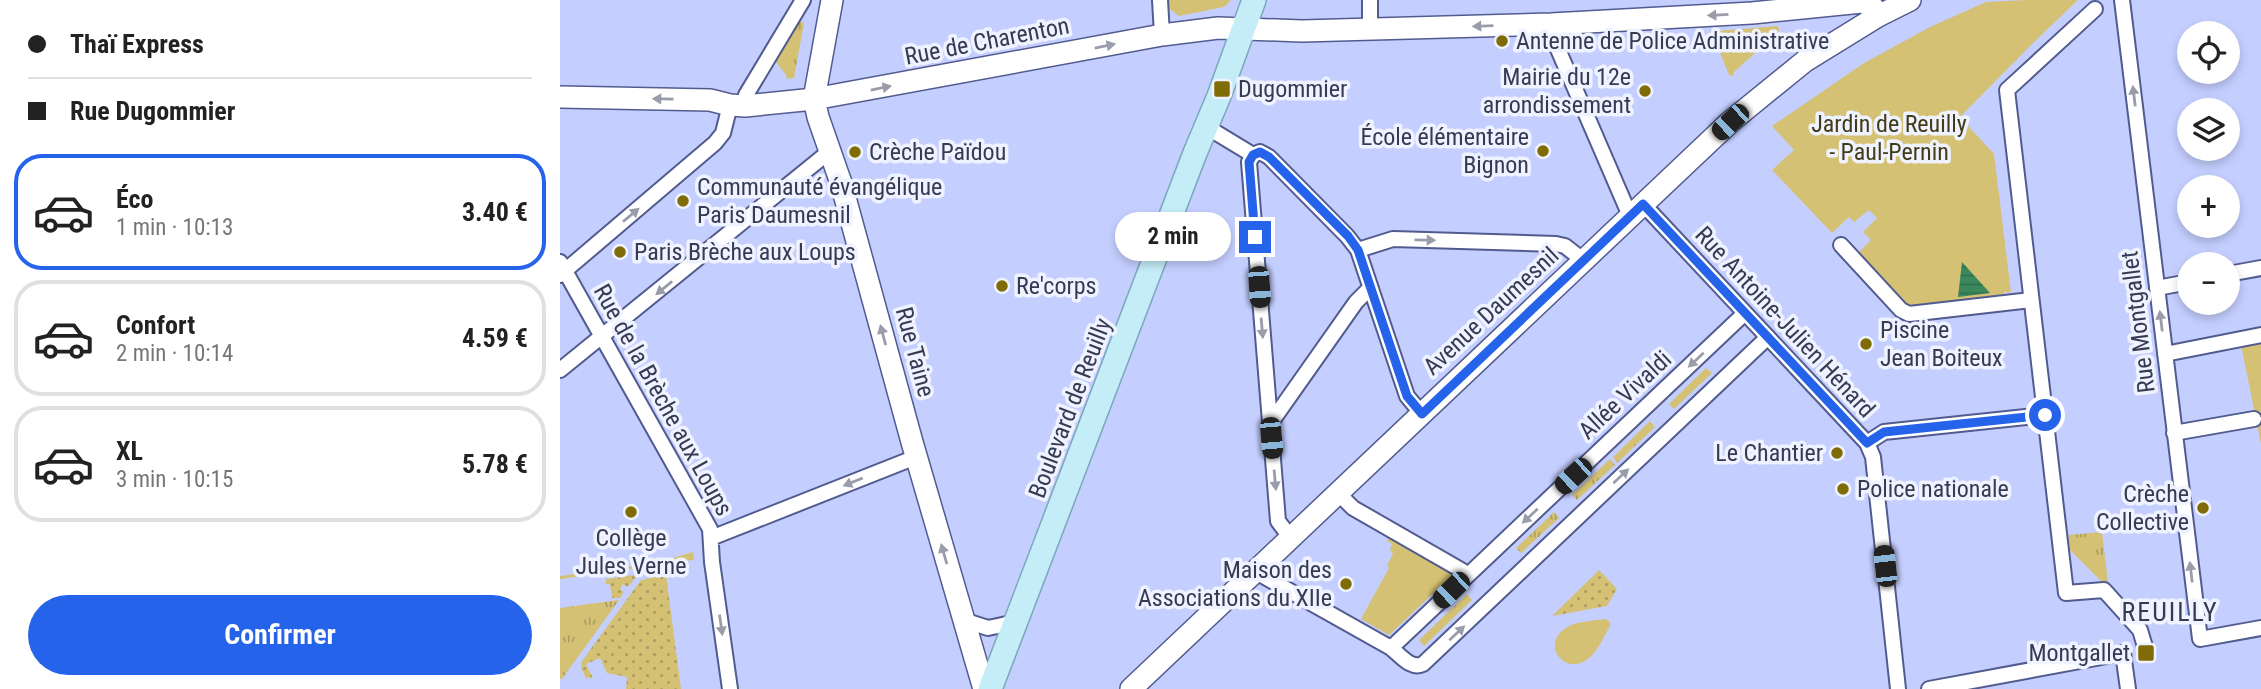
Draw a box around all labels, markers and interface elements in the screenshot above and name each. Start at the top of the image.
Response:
one-way arrow [1706,10,1728,21]
street label: Rue de Charenton [902,11,1072,71]
one-way arrow [1471,20,1493,32]
map controls [2177,21,2240,315]
button: locate [2177,21,2240,84]
place label: Antenne de Police Administrative [1516,27,1829,55]
text: Thaï Express [70,29,204,59]
marker: Antenne de Police Administrative [1494,33,1510,49]
one-way arrow [1094,40,1116,51]
place label: Mairie du 12e arrondissement [1483,63,1631,119]
place label: Dugommier [1238,75,1347,103]
marker: Dugommier [1212,79,1232,99]
one-way arrow [870,82,892,93]
marker: Mairie du 12e arrondissement [1637,83,1653,99]
one-way arrow [2128,84,2139,106]
one-way arrow [651,93,673,105]
text: Rue Dugommier [70,96,235,126]
button: layers [2177,98,2240,161]
car [1708,100,1753,144]
park label: Jardin de Reuilly - Paul-Pernin [1811,110,1967,166]
place label: École élémentaire Bignon [1360,123,1529,179]
place label: Crèche Païdou [869,138,1006,166]
marker: École élémentaire Bignon [1535,143,1551,159]
marker: Crèche Païdou [847,144,863,160]
place label: Communauté évangélique Paris Daumesnil [697,173,942,229]
button: + [2177,175,2240,238]
icon: car [32,181,95,244]
text: Éco [116,184,153,214]
marker: Communauté évangélique Paris Daumesnil [675,193,691,209]
text: 3.40 € [462,197,528,227]
one-way arrow [622,208,639,223]
callout: 2 min [1115,212,1230,262]
text: 1 min · 10:13 [116,214,233,241]
route end [1239,221,1271,253]
street label: Rue Antoine-Julien Hénard [1689,221,1881,423]
text: 2 min [1147,223,1199,250]
one-way arrow [1414,235,1436,246]
place label: Paris Brèche aux Loups [634,238,856,266]
street label: Avenue Daumesnil [1418,241,1564,381]
marker: Paris Brèche aux Loups [612,244,628,260]
street label: Rue Montgallet [2115,249,2161,395]
button: − [2177,252,2240,315]
car [1248,265,1271,309]
place label: Re'corps [1016,272,1097,300]
marker: Re'corps [994,278,1010,294]
street label: Rue de la Brèche aux Loups [588,279,738,521]
one-way arrow [655,280,673,295]
street label: Rue Taine [890,304,940,400]
icon: car [32,307,95,370]
text: Confort [116,310,195,340]
one-way arrow [2155,310,2166,332]
street label: Boulevard de Reuilly [1023,314,1117,502]
place label: Piscine Jean Boiteux [1880,316,2003,372]
one-way arrow [1257,317,1268,339]
text: 4.59 € [462,323,528,353]
one-way arrow [877,324,888,346]
marker: Piscine Jean Boiteux [1858,336,1874,352]
text: 2 min · 10:14 [116,340,233,367]
street label: Allée Vivaldi [1573,345,1677,445]
one-way arrow [1688,351,1705,367]
route start [2029,399,2061,431]
car [1259,416,1284,460]
icon: car [32,433,95,496]
text: XL [116,436,143,466]
place label: Le Chantier [1715,439,1823,467]
marker: Le Chantier [1829,445,1845,461]
text: 5.78 € [462,449,528,479]
car [1551,454,1596,498]
text: 3 min · 10:15 [116,466,233,493]
one-way arrow [1612,468,1629,484]
one-way arrow [1270,469,1281,491]
place label: Police nationale [1857,475,2009,503]
one-way arrow [842,477,863,488]
place label: Crèche Collective [2096,480,2189,536]
marker: Police nationale [1835,481,1851,497]
marker: Crèche Collective [2195,500,2211,516]
marker: Collège Jules Verne [623,504,639,520]
one-way arrow [1521,508,1539,524]
place label: Collège Jules Verne [576,524,686,580]
one-way arrow [939,544,949,565]
car [1873,544,1898,588]
place label: Maison des Associations du XIIe [1138,556,1332,612]
one-way arrow [2185,560,2196,582]
car [1429,568,1474,612]
marker: Maison des Associations du XIIe [1338,576,1354,592]
button: Confirmer [28,595,532,675]
district label: REUILLY [2121,597,2219,627]
one-way arrow [716,615,727,637]
one-way arrow [1448,624,1465,641]
place label: Montgallet [2028,639,2130,667]
marker: Montgallet [2136,643,2156,663]

